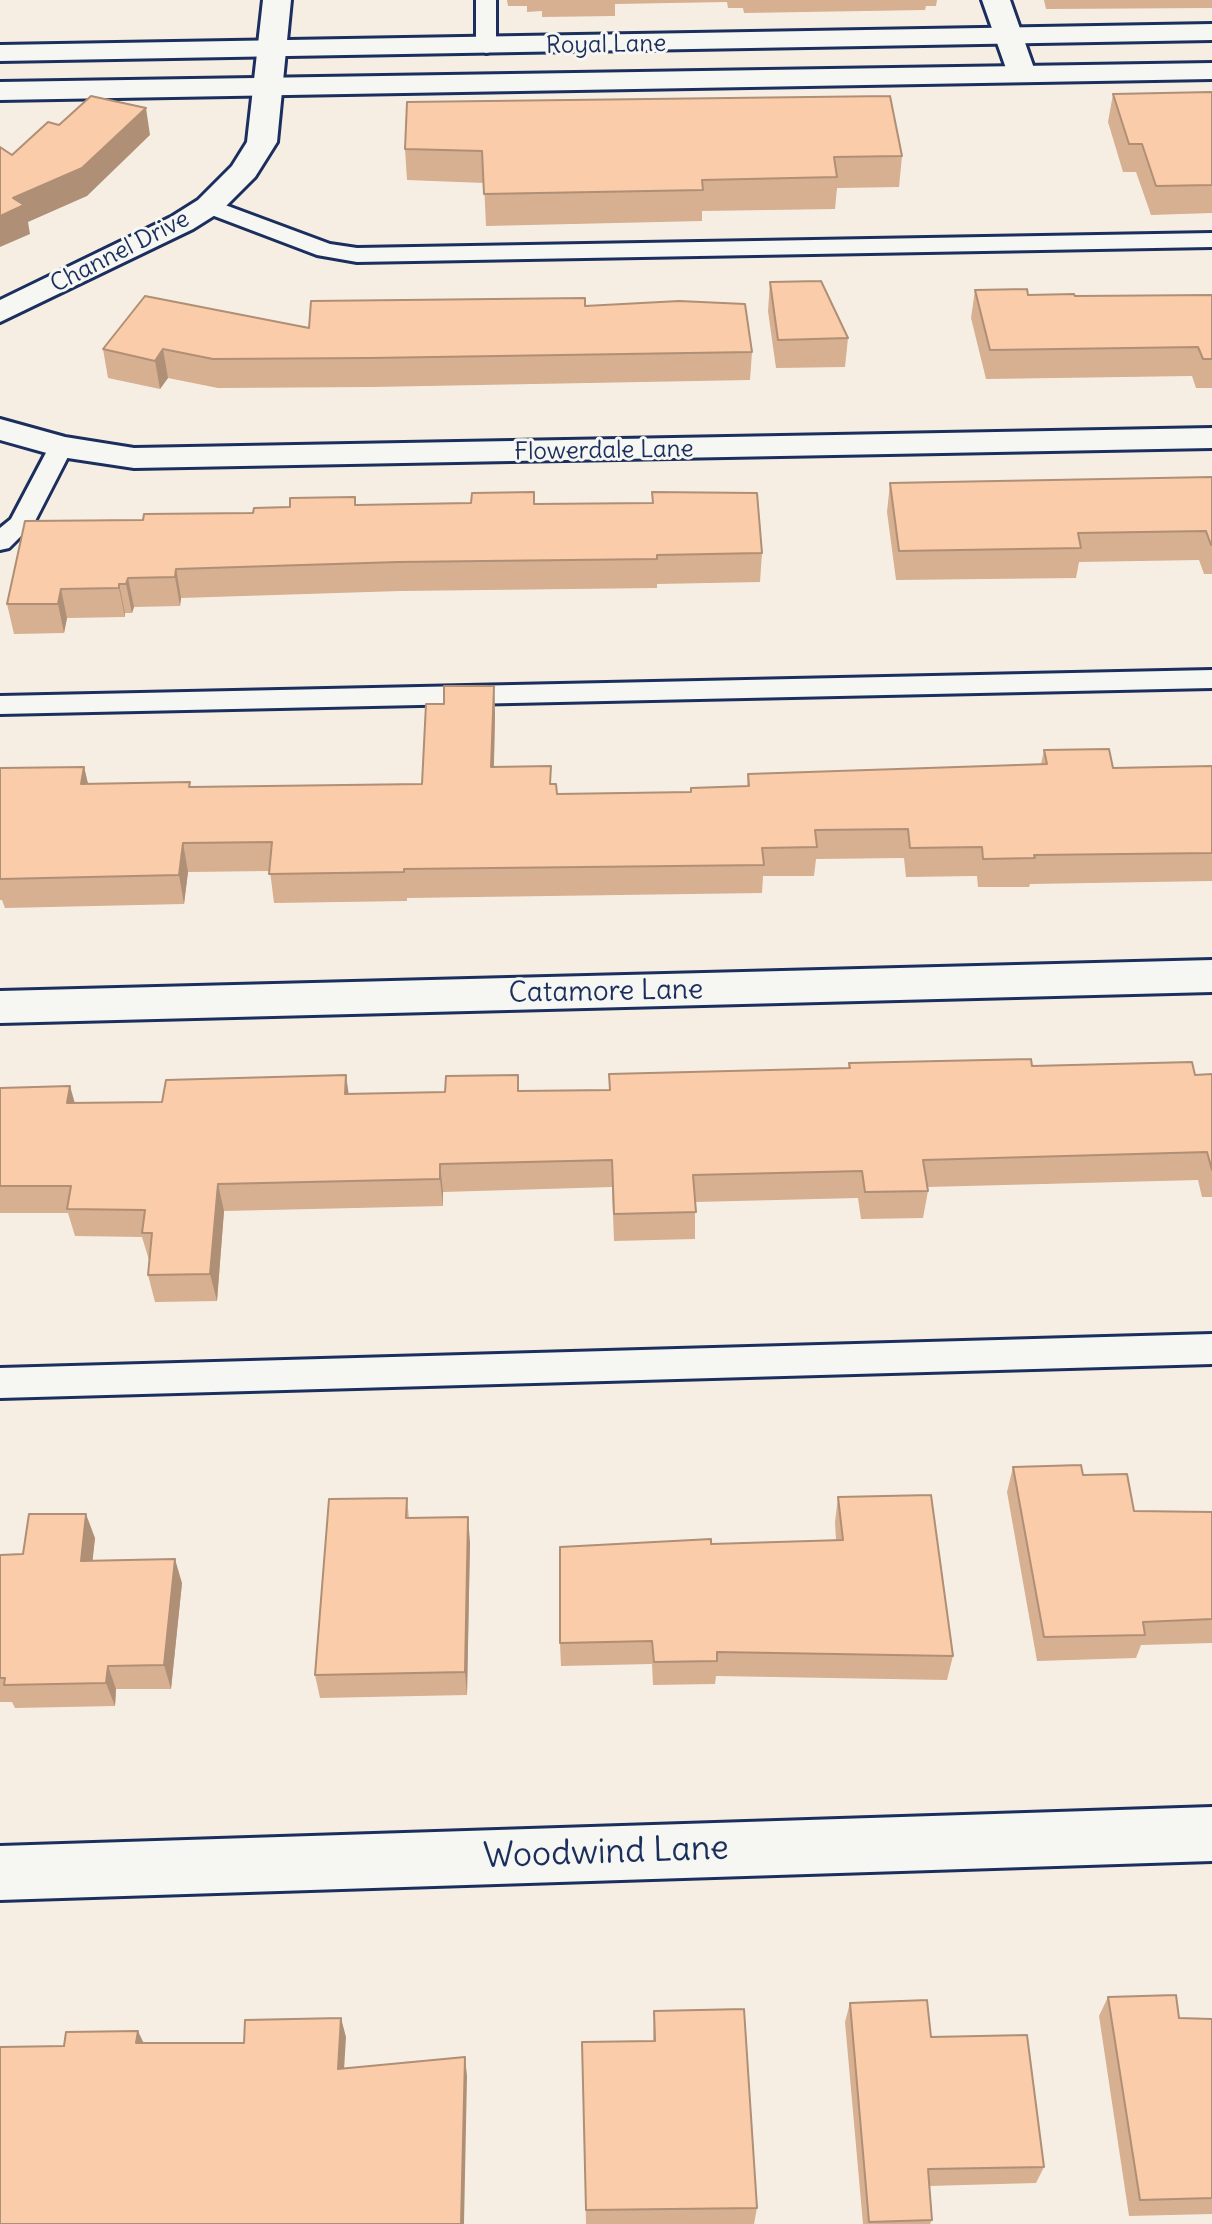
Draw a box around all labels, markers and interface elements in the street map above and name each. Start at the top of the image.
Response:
street label: Royal Lane [546,30,666,60]
street label: Channel Drive [46,205,194,299]
street label: Flowerdale Lane [514,435,694,467]
street label: Catamore Lane [508,974,704,1010]
street label: Woodwind Lane [483,1828,729,1878]

